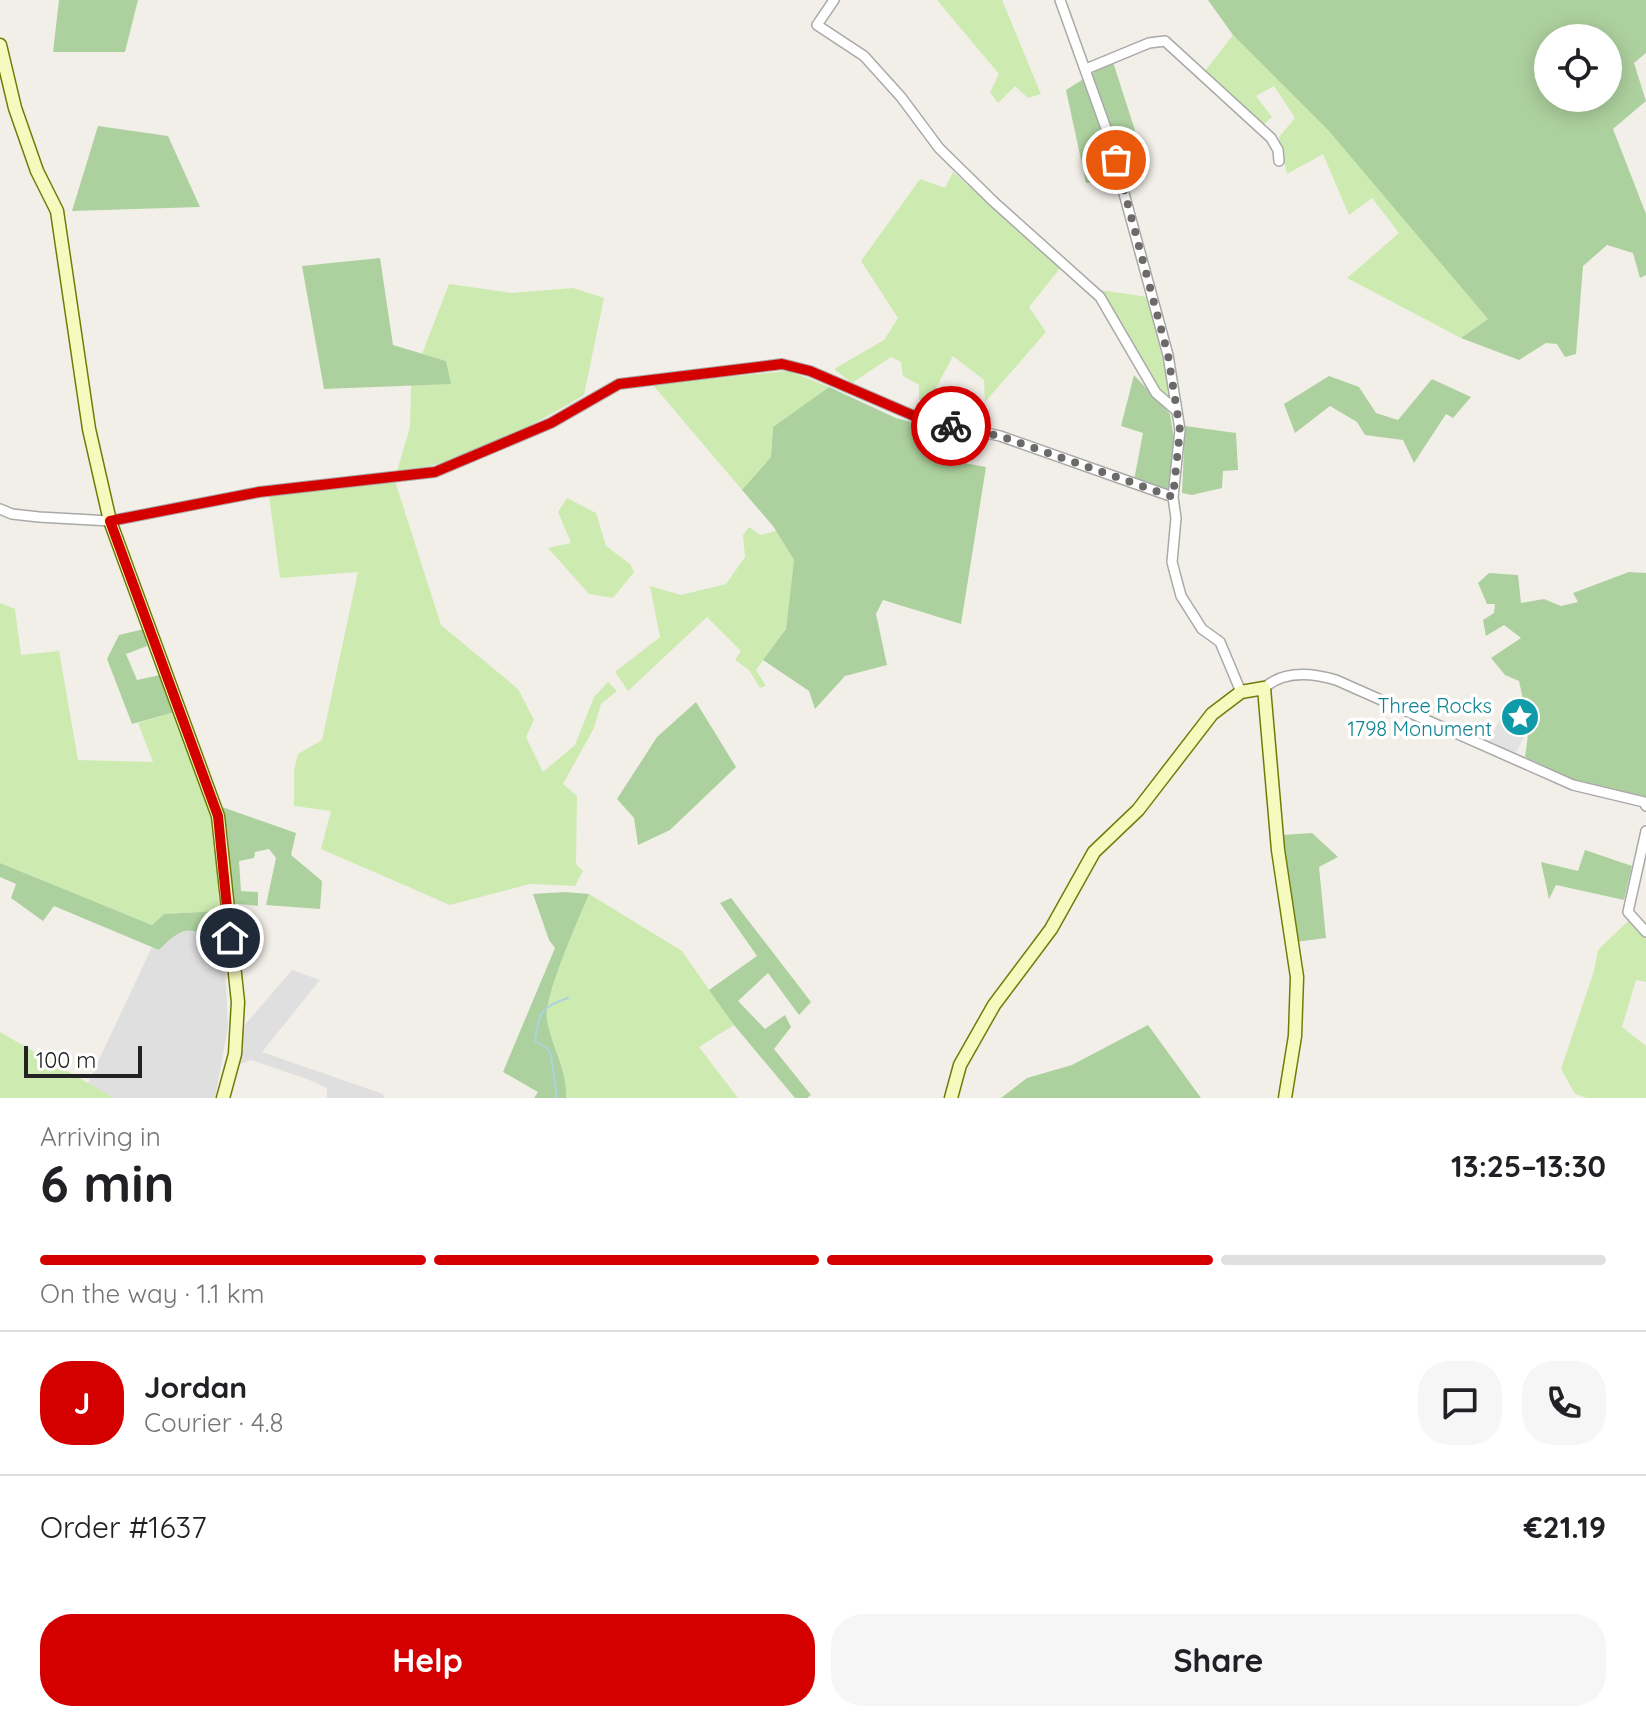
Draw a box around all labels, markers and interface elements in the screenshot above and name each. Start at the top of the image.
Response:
map controls [1534,24,1622,112]
button: locate [1534,24,1622,112]
pin [1082,126,1150,194]
icon: bag [1094,138,1138,182]
courier [911,386,991,466]
icon: bike [929,404,973,448]
place label: Three Rocks 1798 Monument [1347,693,1492,741]
place icon: Three Rocks 1798 Monument [1499,696,1541,738]
pin [196,904,264,972]
icon: home [208,916,252,960]
scale bar [24,1042,142,1078]
text: 100 m [36,1046,96,1074]
text: Arriving in [40,1120,161,1153]
text: 13:25–13:30 [1451,1147,1606,1185]
text: 6 min [40,1150,175,1215]
text: On the way · 1.1 km [40,1277,264,1310]
button: chat [1418,1361,1502,1445]
button: phone [1522,1361,1606,1445]
text: Jordan [144,1368,247,1406]
text: J [74,1384,90,1422]
text: Courier · 4.8 [144,1406,283,1439]
text: Order #1637 [40,1508,207,1546]
text: €21.19 [1524,1508,1606,1546]
button: Help [40,1614,815,1706]
button: Share [831,1614,1606,1706]

